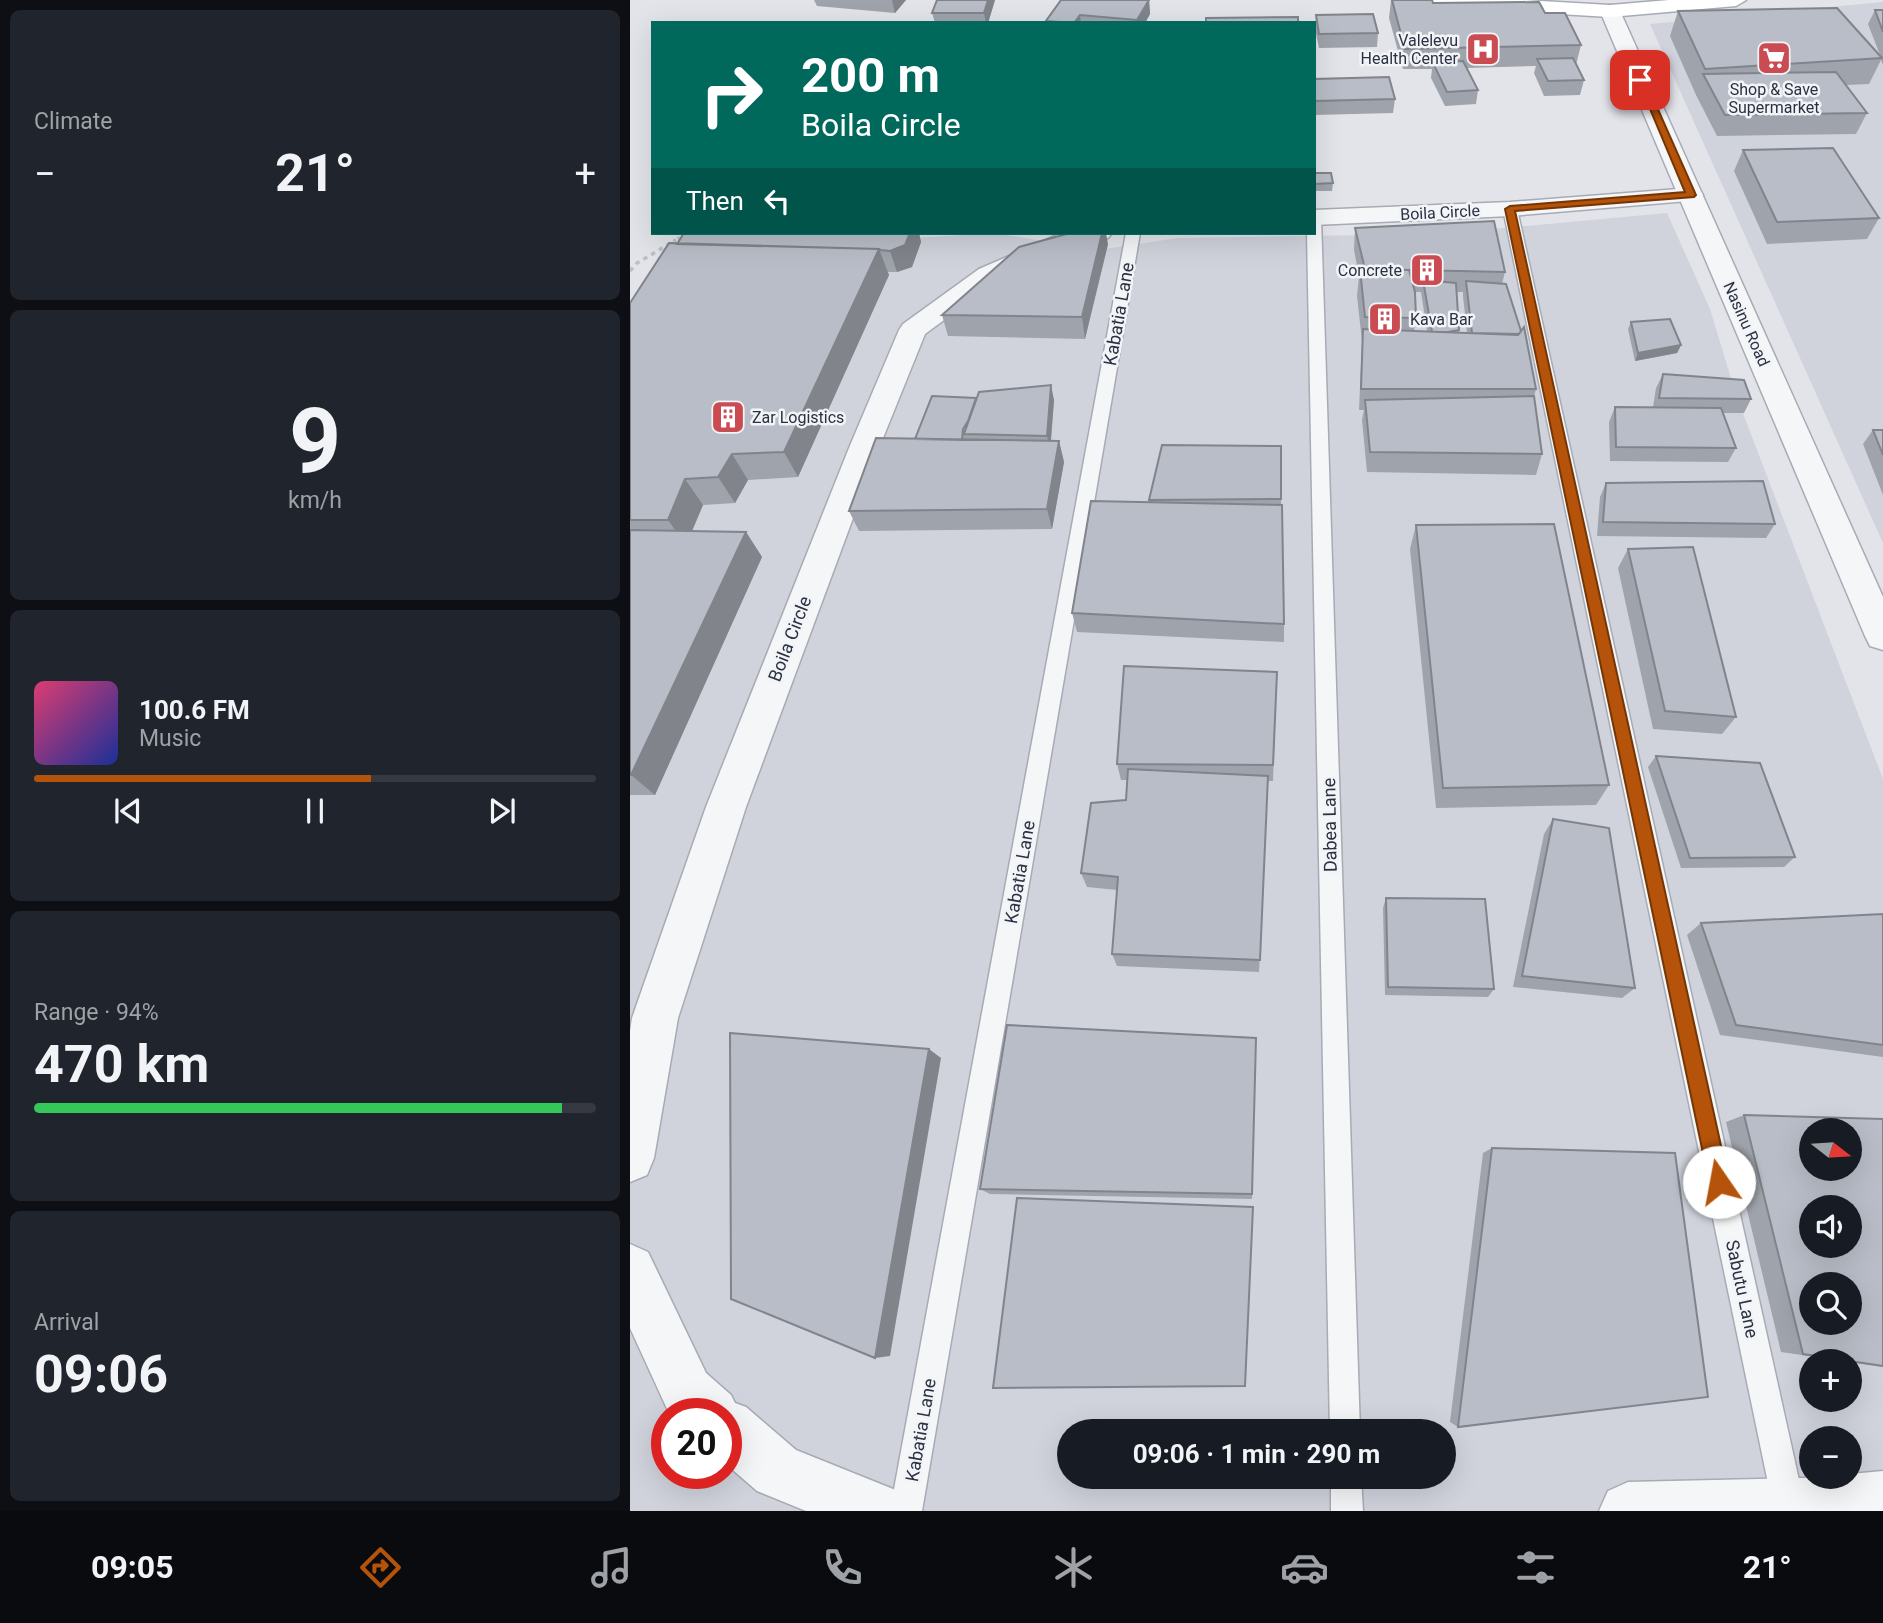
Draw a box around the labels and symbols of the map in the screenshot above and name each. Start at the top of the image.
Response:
hospital icon: Valelevu Health Center [1464,30,1502,68]
place label: Valelevu Health Center [1361,31,1459,68]
supermarket icon: Shop & Save Supermarket [1755,39,1793,77]
pin [1610,50,1670,110]
place label: Shop & Save Supermarket [1728,80,1820,117]
street label: Boila Circle [1400,201,1480,224]
building icon: Concrete [1408,251,1446,289]
street label: Kabatia Lane [1099,261,1138,367]
place label: Concrete [1338,261,1402,280]
street label: Nasinu Road [1719,279,1774,369]
building icon: Kava Bar [1366,300,1404,338]
place label: Kava Bar [1410,310,1474,329]
building icon: Zar Logistics [709,398,747,436]
place label: Zar Logistics [752,408,844,427]
street label: Boila Circle [764,593,815,685]
street label: Dabea Lane [1318,778,1341,872]
street label: Kabatia Lane [1000,819,1039,925]
north arrow [1799,1118,1862,1181]
position arrow [1682,1145,1756,1219]
street label: Sabutu Lane [1722,1238,1763,1340]
street label: Kabatia Lane [901,1377,940,1483]
speed limit sign: 20 [651,1398,742,1489]

